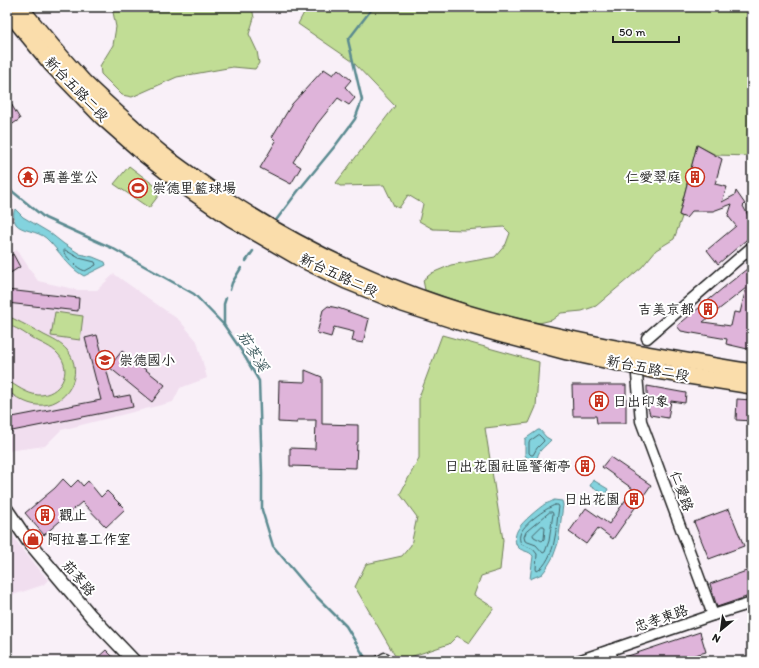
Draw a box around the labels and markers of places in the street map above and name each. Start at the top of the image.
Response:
temple icon: 萬善堂公 [17,166,39,188]
building icon: 仁愛翠庭 [684,166,706,188]
place label: 萬善堂公 [42,169,98,186]
place label: 仁愛翠庭 [625,169,681,186]
sports icon: 崇德里籃球場 [127,177,149,199]
place label: 崇德里籃球場 [152,180,236,197]
building icon: 吉美京都 [697,298,719,320]
place label: 吉美京都 [638,301,694,318]
school or university icon: 崇德國小 [94,349,116,371]
place label: 崇德國小 [119,352,175,369]
building icon: 日出印象 [588,390,610,412]
place label: 日出印象 [613,393,669,410]
building icon: 日出花園社區警衛亭 [574,455,596,477]
place label: 日出花園社區警衛亭 [445,458,571,475]
building icon: 日出花園 [623,488,645,510]
place label: 日出花園 [564,491,620,508]
building icon: 觀止 [34,504,56,526]
place label: 觀止 [59,507,87,524]
shop icon: 阿拉喜工作室 [22,528,44,550]
place label: 阿拉喜工作室 [47,531,131,548]

